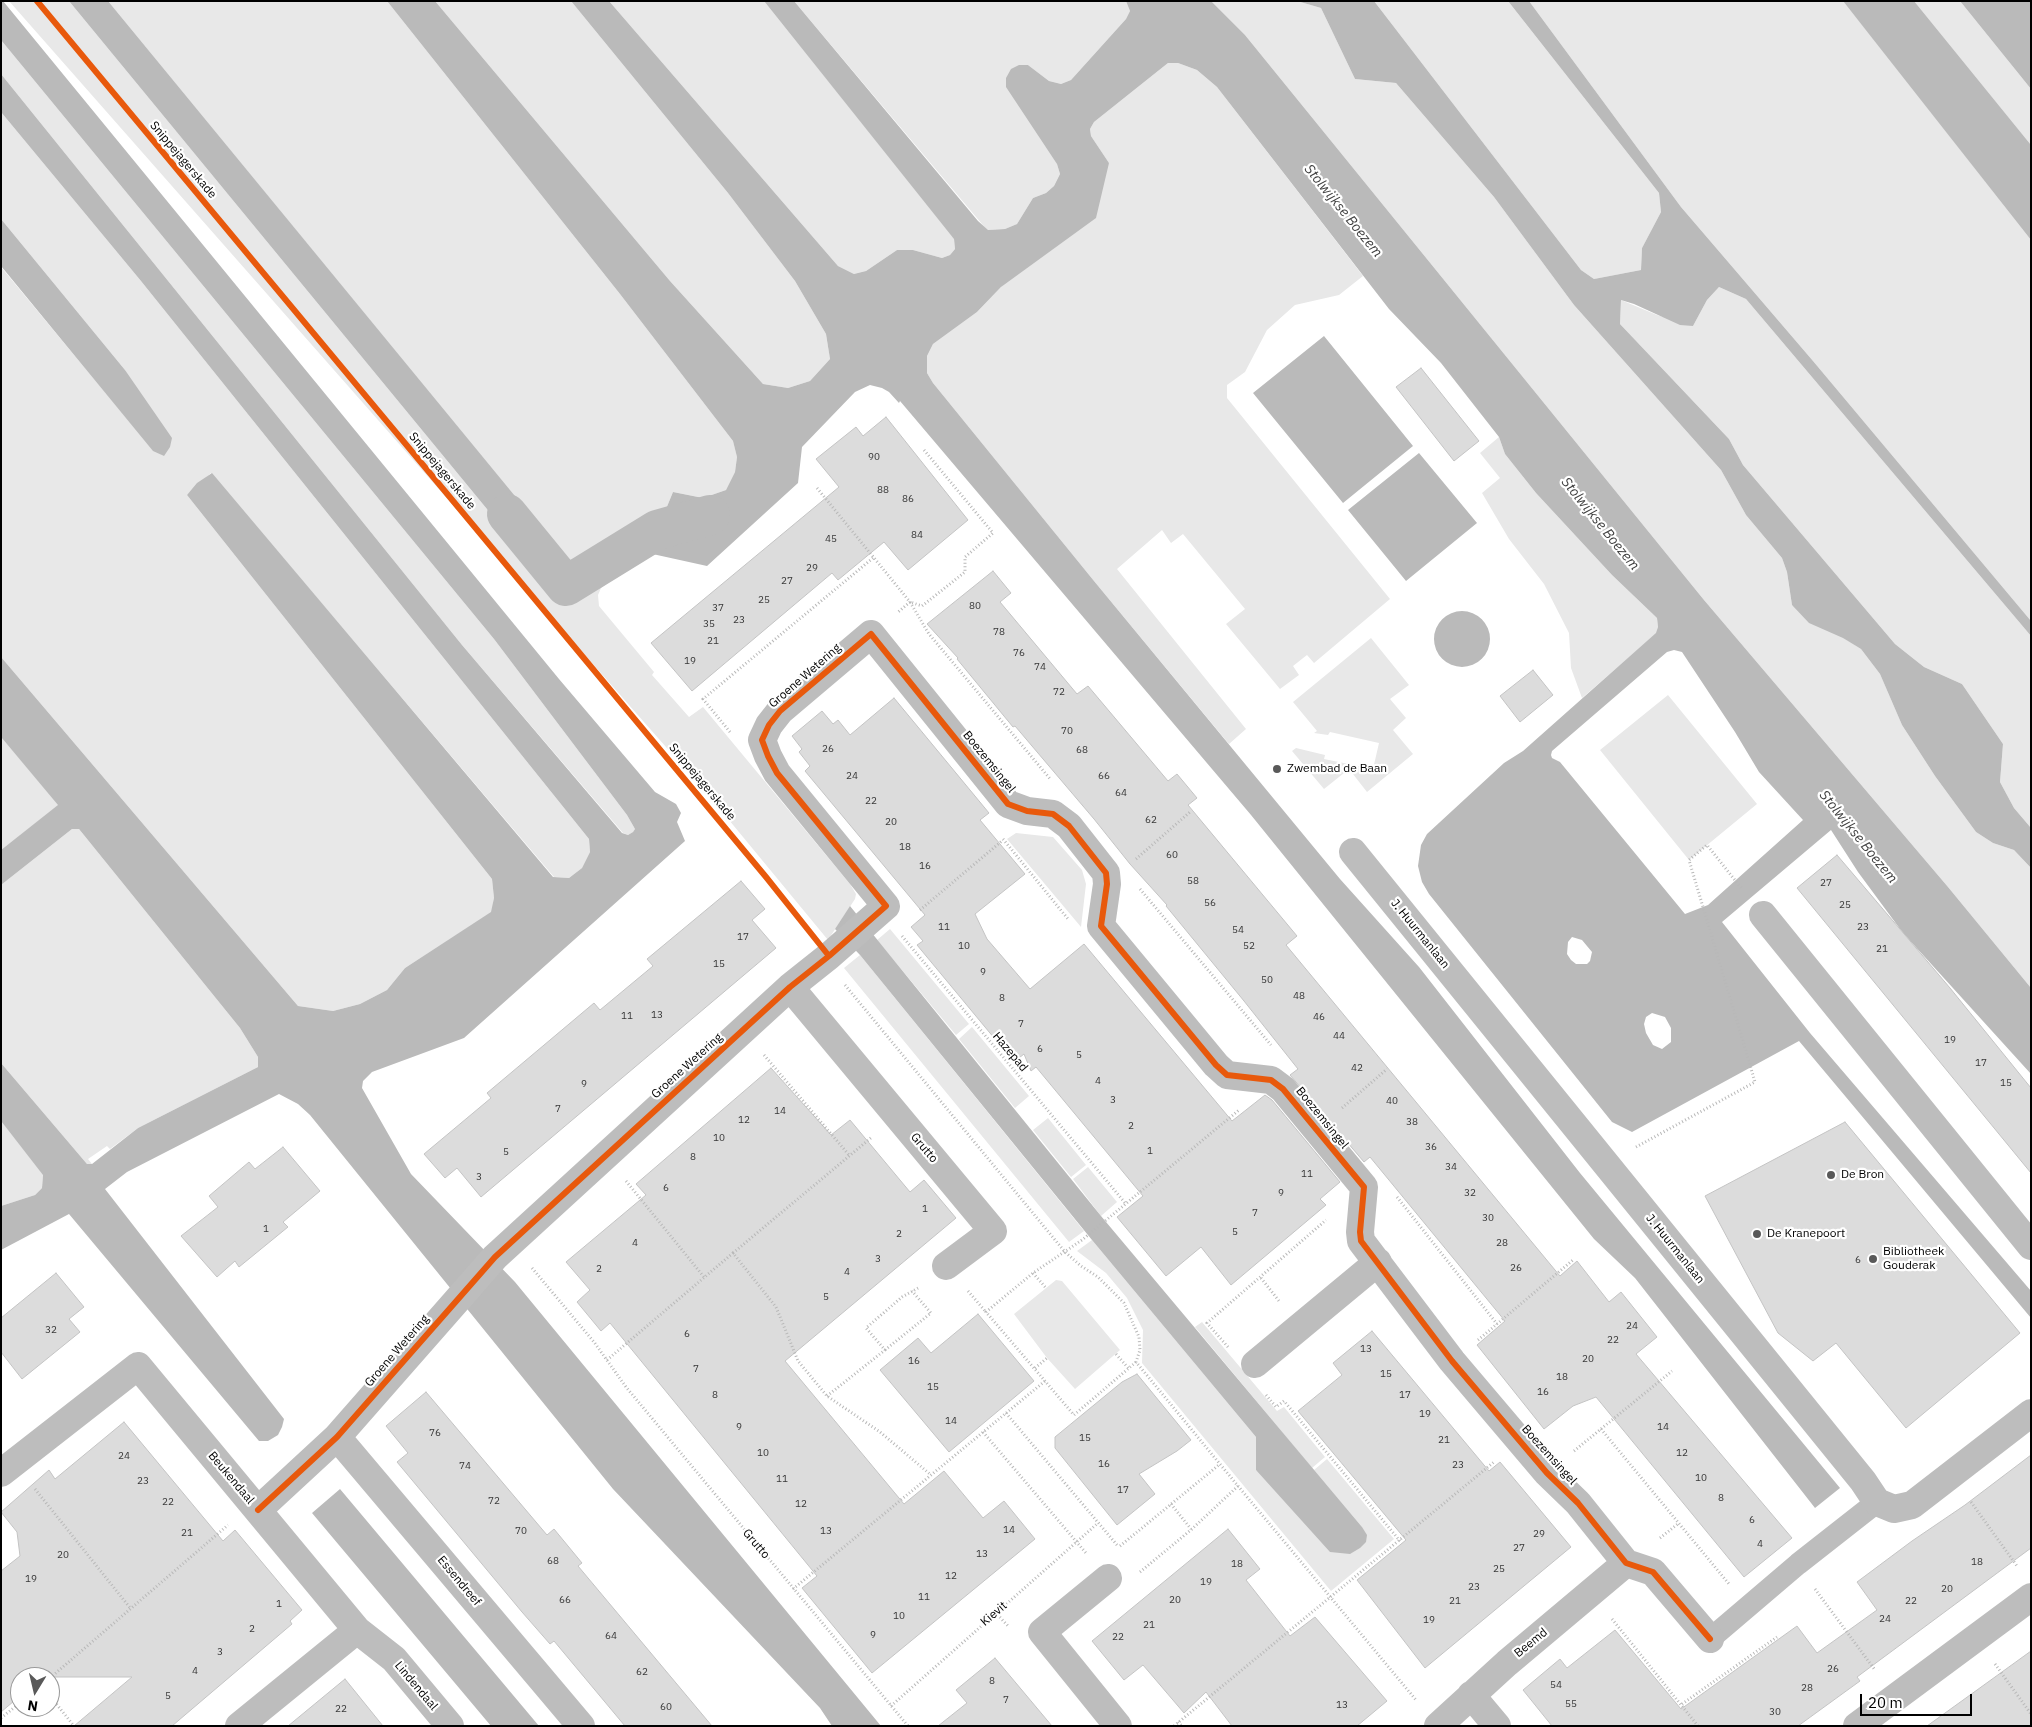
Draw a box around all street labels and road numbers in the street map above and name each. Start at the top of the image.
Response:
street label: Snippejagerskade [147,119,219,201]
street label: Snippejagerskade [406,430,478,512]
street label: Groene Wetering [766,641,844,711]
street label: Boezemsingel [960,728,1018,796]
street label: Snippejagerskade [666,741,738,823]
street label: J. Huurmanlaan [1388,896,1452,972]
street label: Hazepad [989,1029,1031,1075]
street label: Groene Wetering [649,1030,725,1102]
street label: Boezemsingel [1293,1084,1351,1152]
street label: Grutto [907,1130,941,1166]
street label: J. Huurmanlaan [1643,1211,1707,1287]
street label: Groene Wetering [362,1312,432,1390]
street label: Boezemsingel [1518,1422,1580,1488]
street label: Beukendaal [205,1449,257,1507]
street label: Grutto [739,1526,773,1562]
street label: Essendreef [434,1553,484,1609]
street label: Kievit [978,1599,1010,1629]
street label: Beemd [1512,1625,1550,1661]
street label: Lindendaal [391,1659,441,1713]

